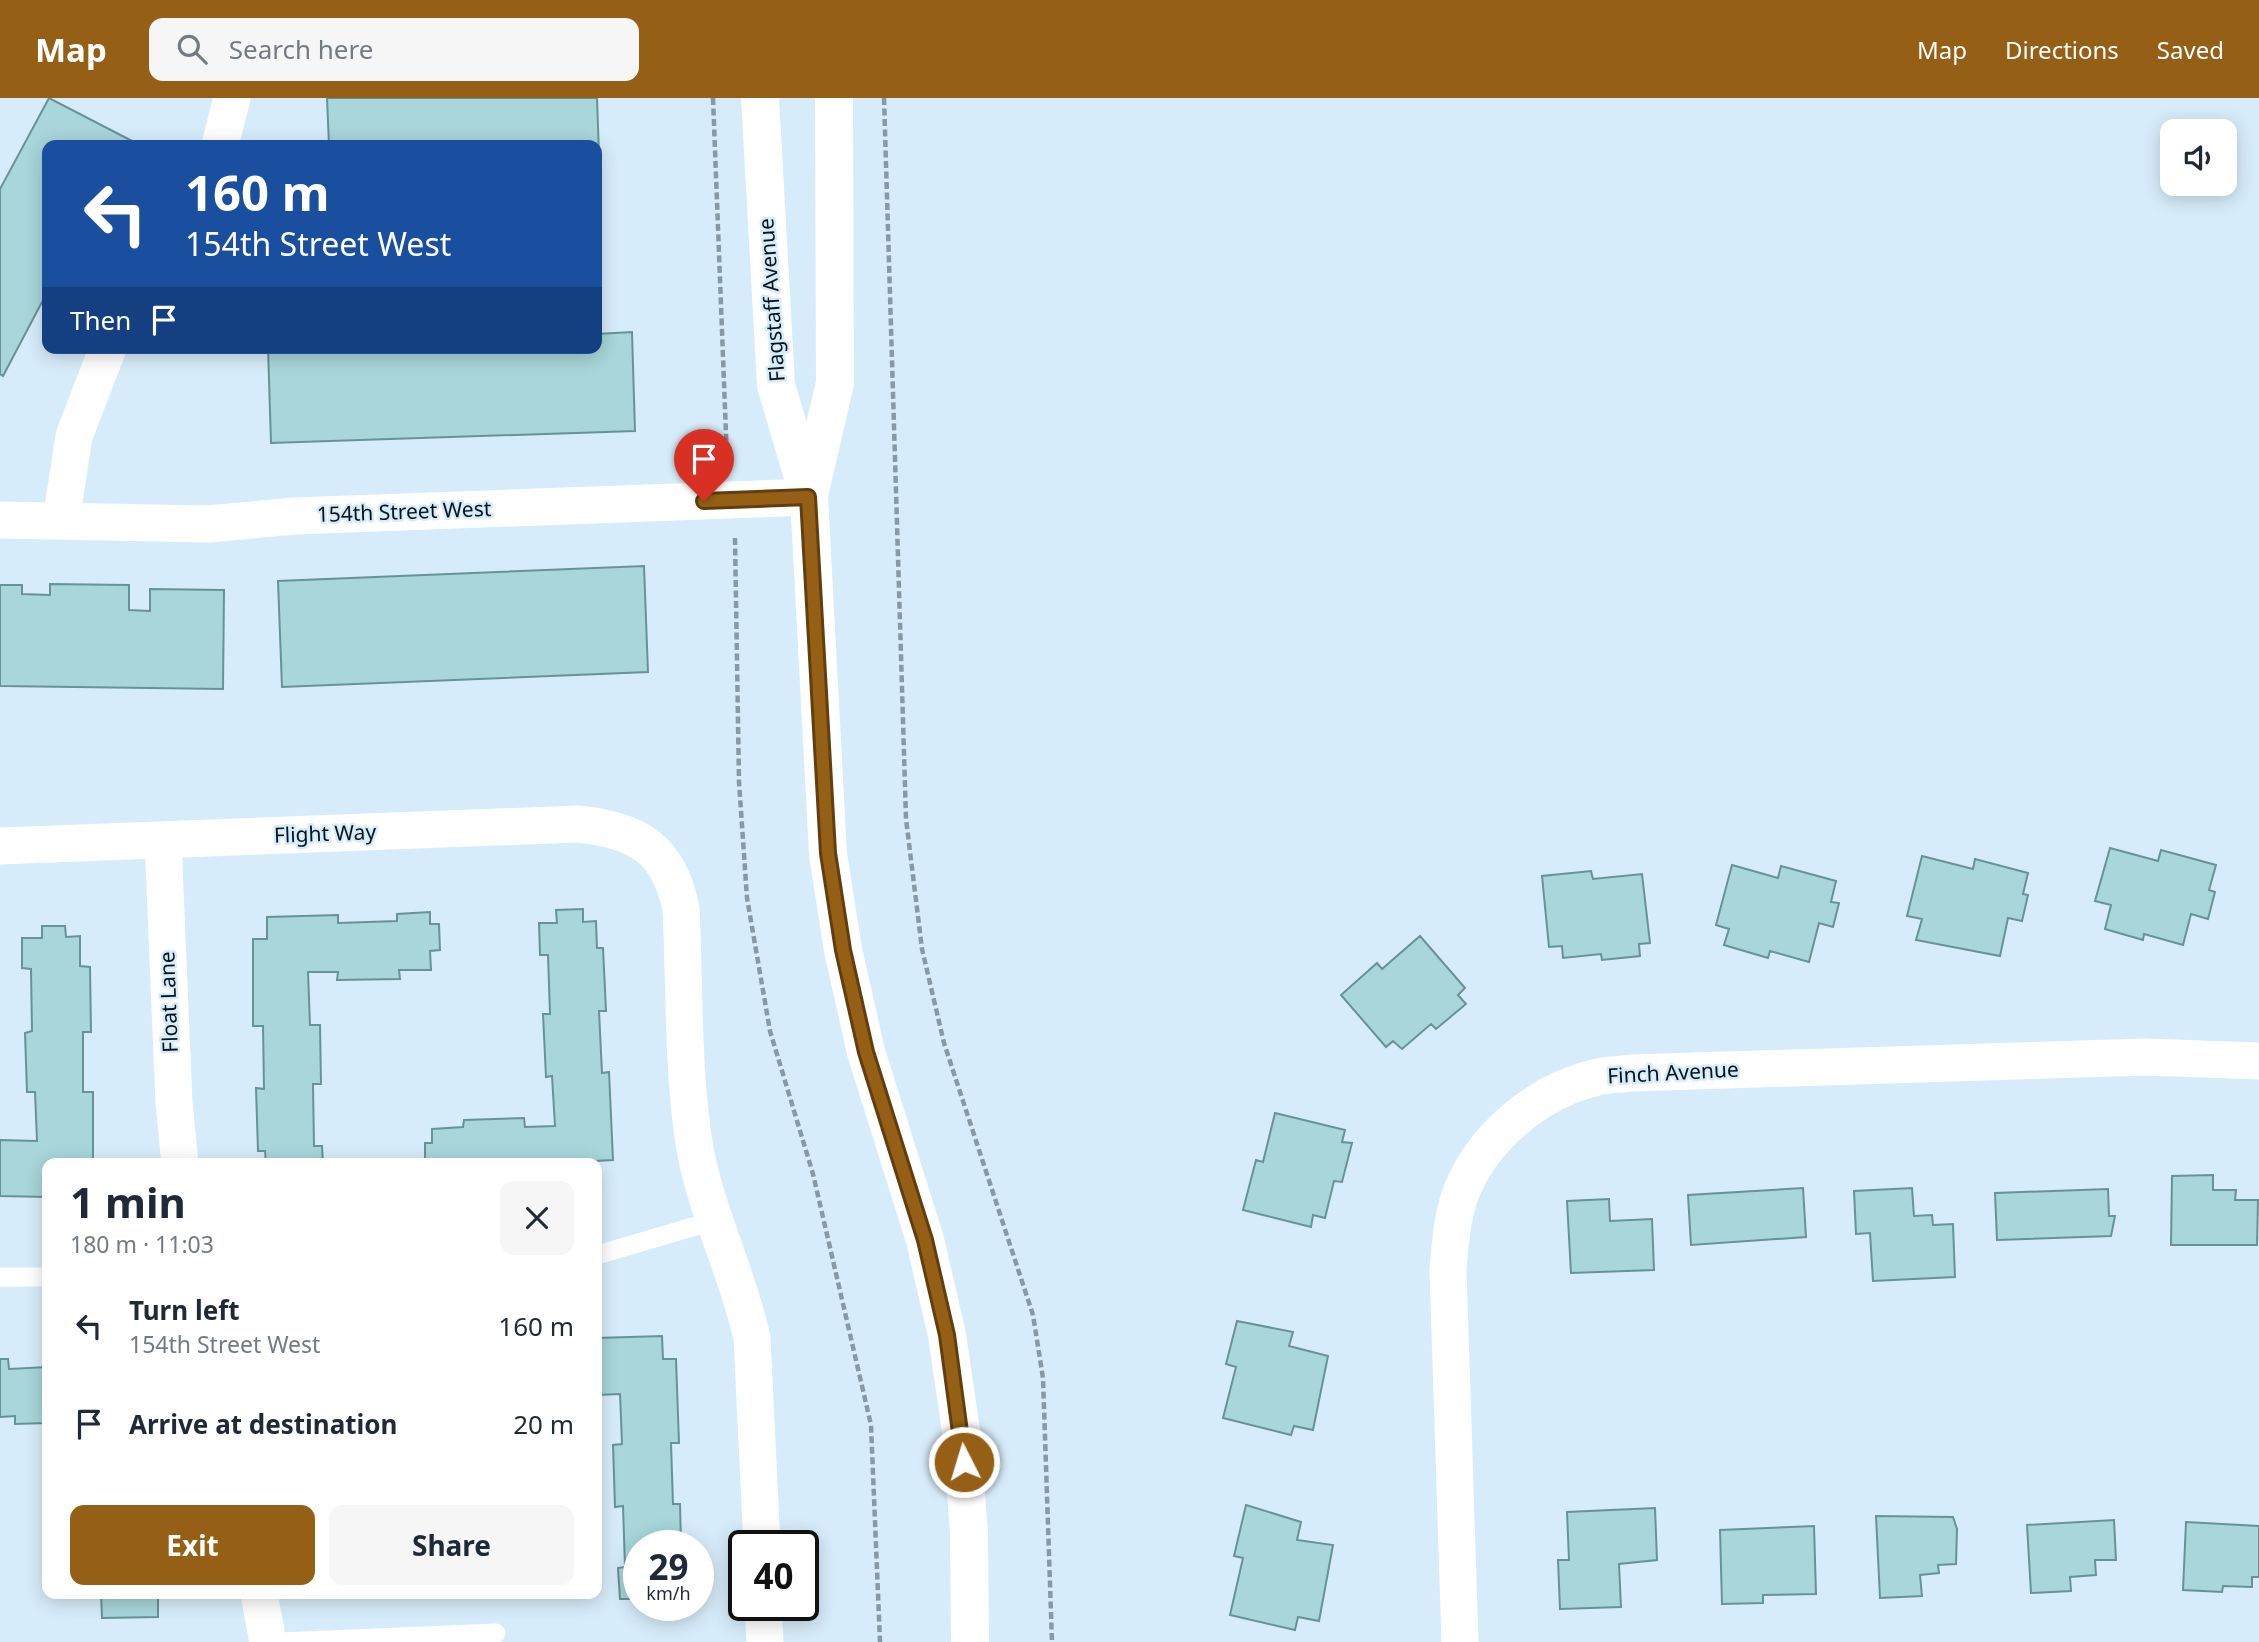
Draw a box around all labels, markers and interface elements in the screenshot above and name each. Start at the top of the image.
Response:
search box [149,18,639,81]
text: Map [35,27,107,72]
icon: search [173,30,211,68]
text: Search here [229,31,373,67]
text: Map [1917,33,1967,66]
text: Directions [2005,33,2119,66]
text: Saved [2157,33,2224,66]
map controls [2160,119,2237,196]
button: sound [2160,119,2237,196]
text: 160 m [185,159,330,225]
icon: left [70,168,161,259]
street label: Flagstaff Avenue [751,217,791,383]
text: 154th Street West [185,222,451,265]
icon: arrive [145,301,183,339]
text: Then [70,302,131,338]
pin [674,429,734,501]
icon: arrive [685,440,723,478]
street label: 154th Street West [316,494,492,528]
street label: Flight Way [273,817,377,849]
street label: Float Lane [152,951,184,1053]
street label: Finch Avenue [1607,1055,1739,1089]
text: 1 min [70,1173,186,1230]
button: close [500,1181,574,1255]
text: 180 m · 11:03 [70,1228,214,1260]
text: Turn left [129,1292,240,1328]
icon: left [70,1307,108,1345]
text: 160 m [498,1308,574,1344]
text: 154th Street West [129,1328,320,1360]
icon: arrive [70,1405,108,1443]
text: Arrive at destination [129,1406,398,1442]
text: 20 m [513,1406,574,1442]
position arrow [927,1425,1001,1499]
button: Exit [70,1505,315,1585]
button: Share [329,1505,574,1585]
speed limit sign: 40 [728,1530,819,1621]
text: 29 [648,1543,689,1590]
text: km/h [646,1581,691,1605]

